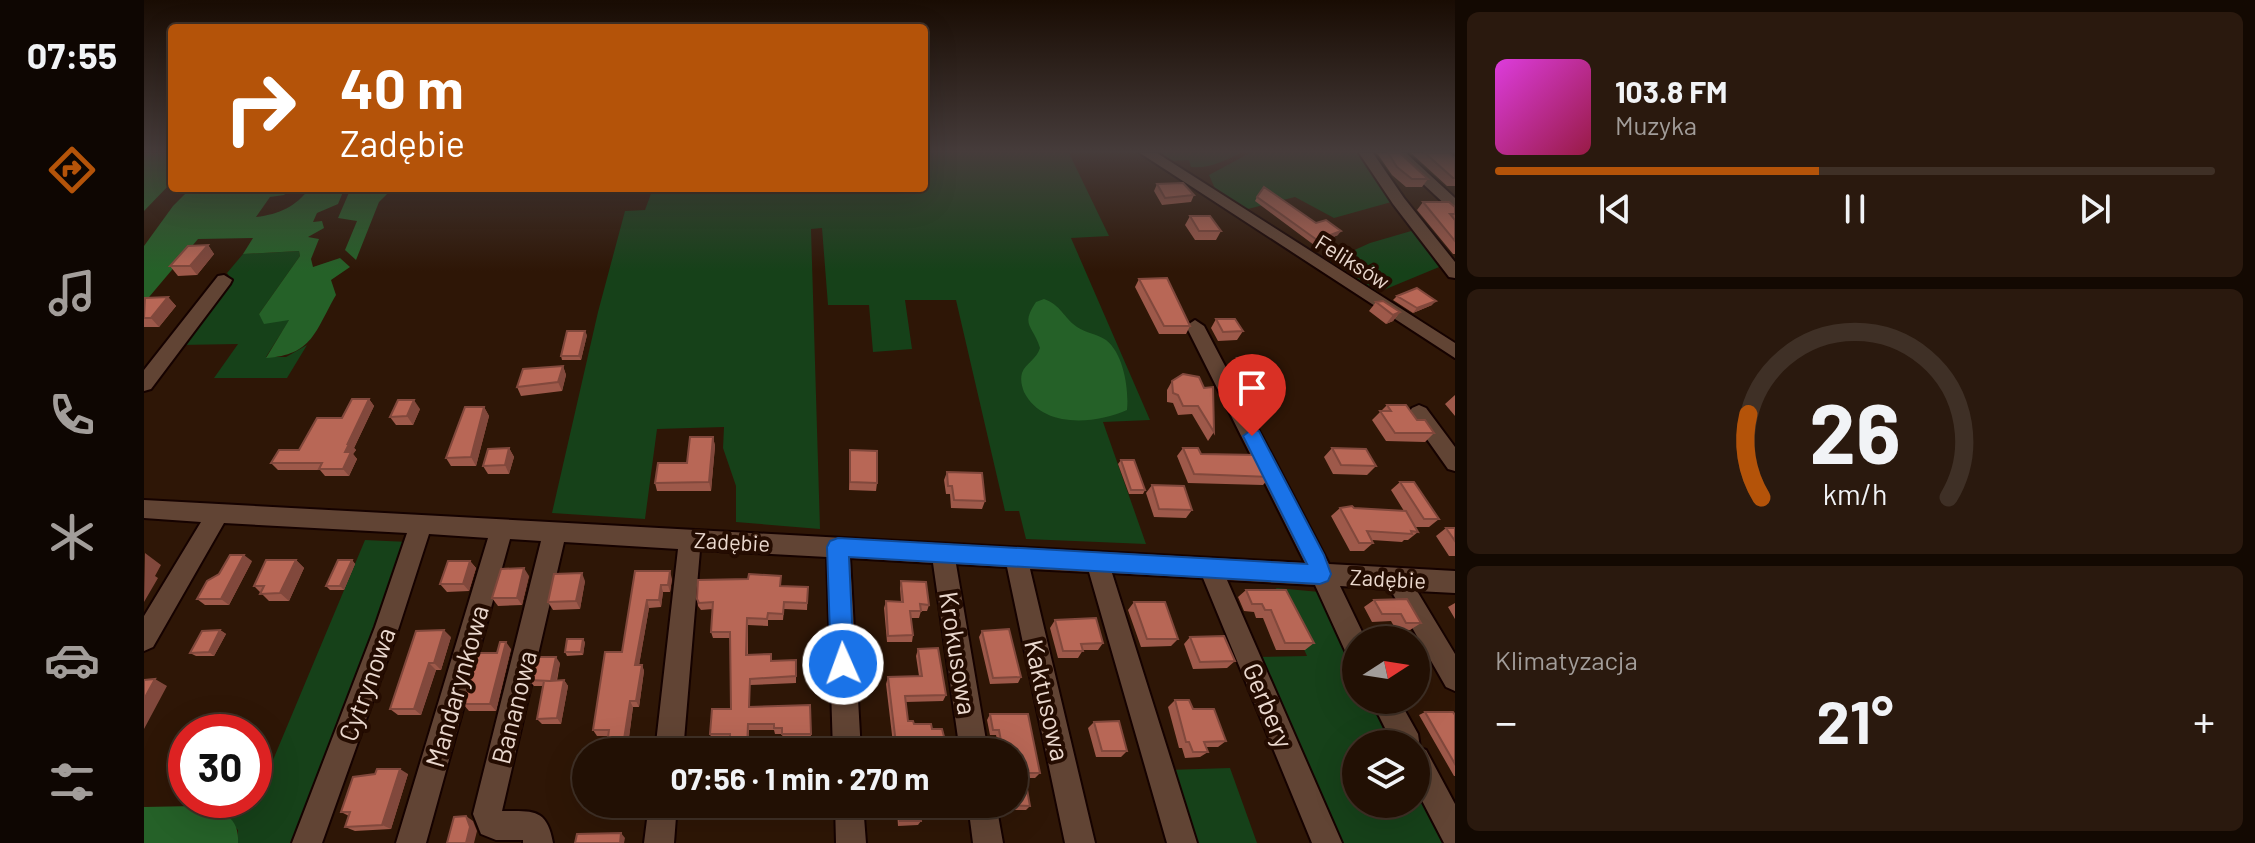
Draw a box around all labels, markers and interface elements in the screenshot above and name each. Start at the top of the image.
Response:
text: 07:55 [27,33,117,76]
text: 40 m [340,53,464,120]
icon: right [208,56,312,160]
text: 103.8 FM [1615,73,1728,109]
text: Muzyka [1615,109,1697,140]
text: Zadębie [340,121,465,164]
icon: directions [44,142,100,198]
icon: previous [1593,187,1637,231]
icon: pause [1833,187,1877,231]
icon: next [2073,187,2117,231]
street label: Feliksów [1311,228,1395,294]
icon: music [44,265,100,321]
pin [1218,354,1286,436]
icon: arrive [1230,366,1274,410]
text: 26 [1809,380,1901,480]
icon: phone [44,387,100,443]
text: km/h [1823,476,1887,511]
icon: climate [44,509,100,565]
street label: Zadębie [693,526,771,556]
street label: Zadębie [1349,563,1427,593]
street label: Krokusowa [934,589,984,717]
street label: Mandarynkowa [418,601,494,771]
position arrow [801,622,885,706]
street label: Cytrynowa [331,623,401,745]
north arrow [1342,626,1430,714]
map controls [1342,626,1430,818]
icon: car [44,632,100,688]
street label: Kaktusowa [1019,636,1077,764]
text: Klimatyzacja [1495,644,1638,675]
street label: Bananowa [484,647,542,767]
street label: Gerbery [1237,658,1301,752]
text: 21° [1816,684,1894,756]
text: − [1495,694,1517,747]
text: + [2193,694,2215,747]
speed limit sign: 30 [168,714,272,818]
button: layers [1342,730,1430,818]
icon: filters [44,754,100,810]
text: 07:56 · 1 min · 270 m [671,760,929,796]

